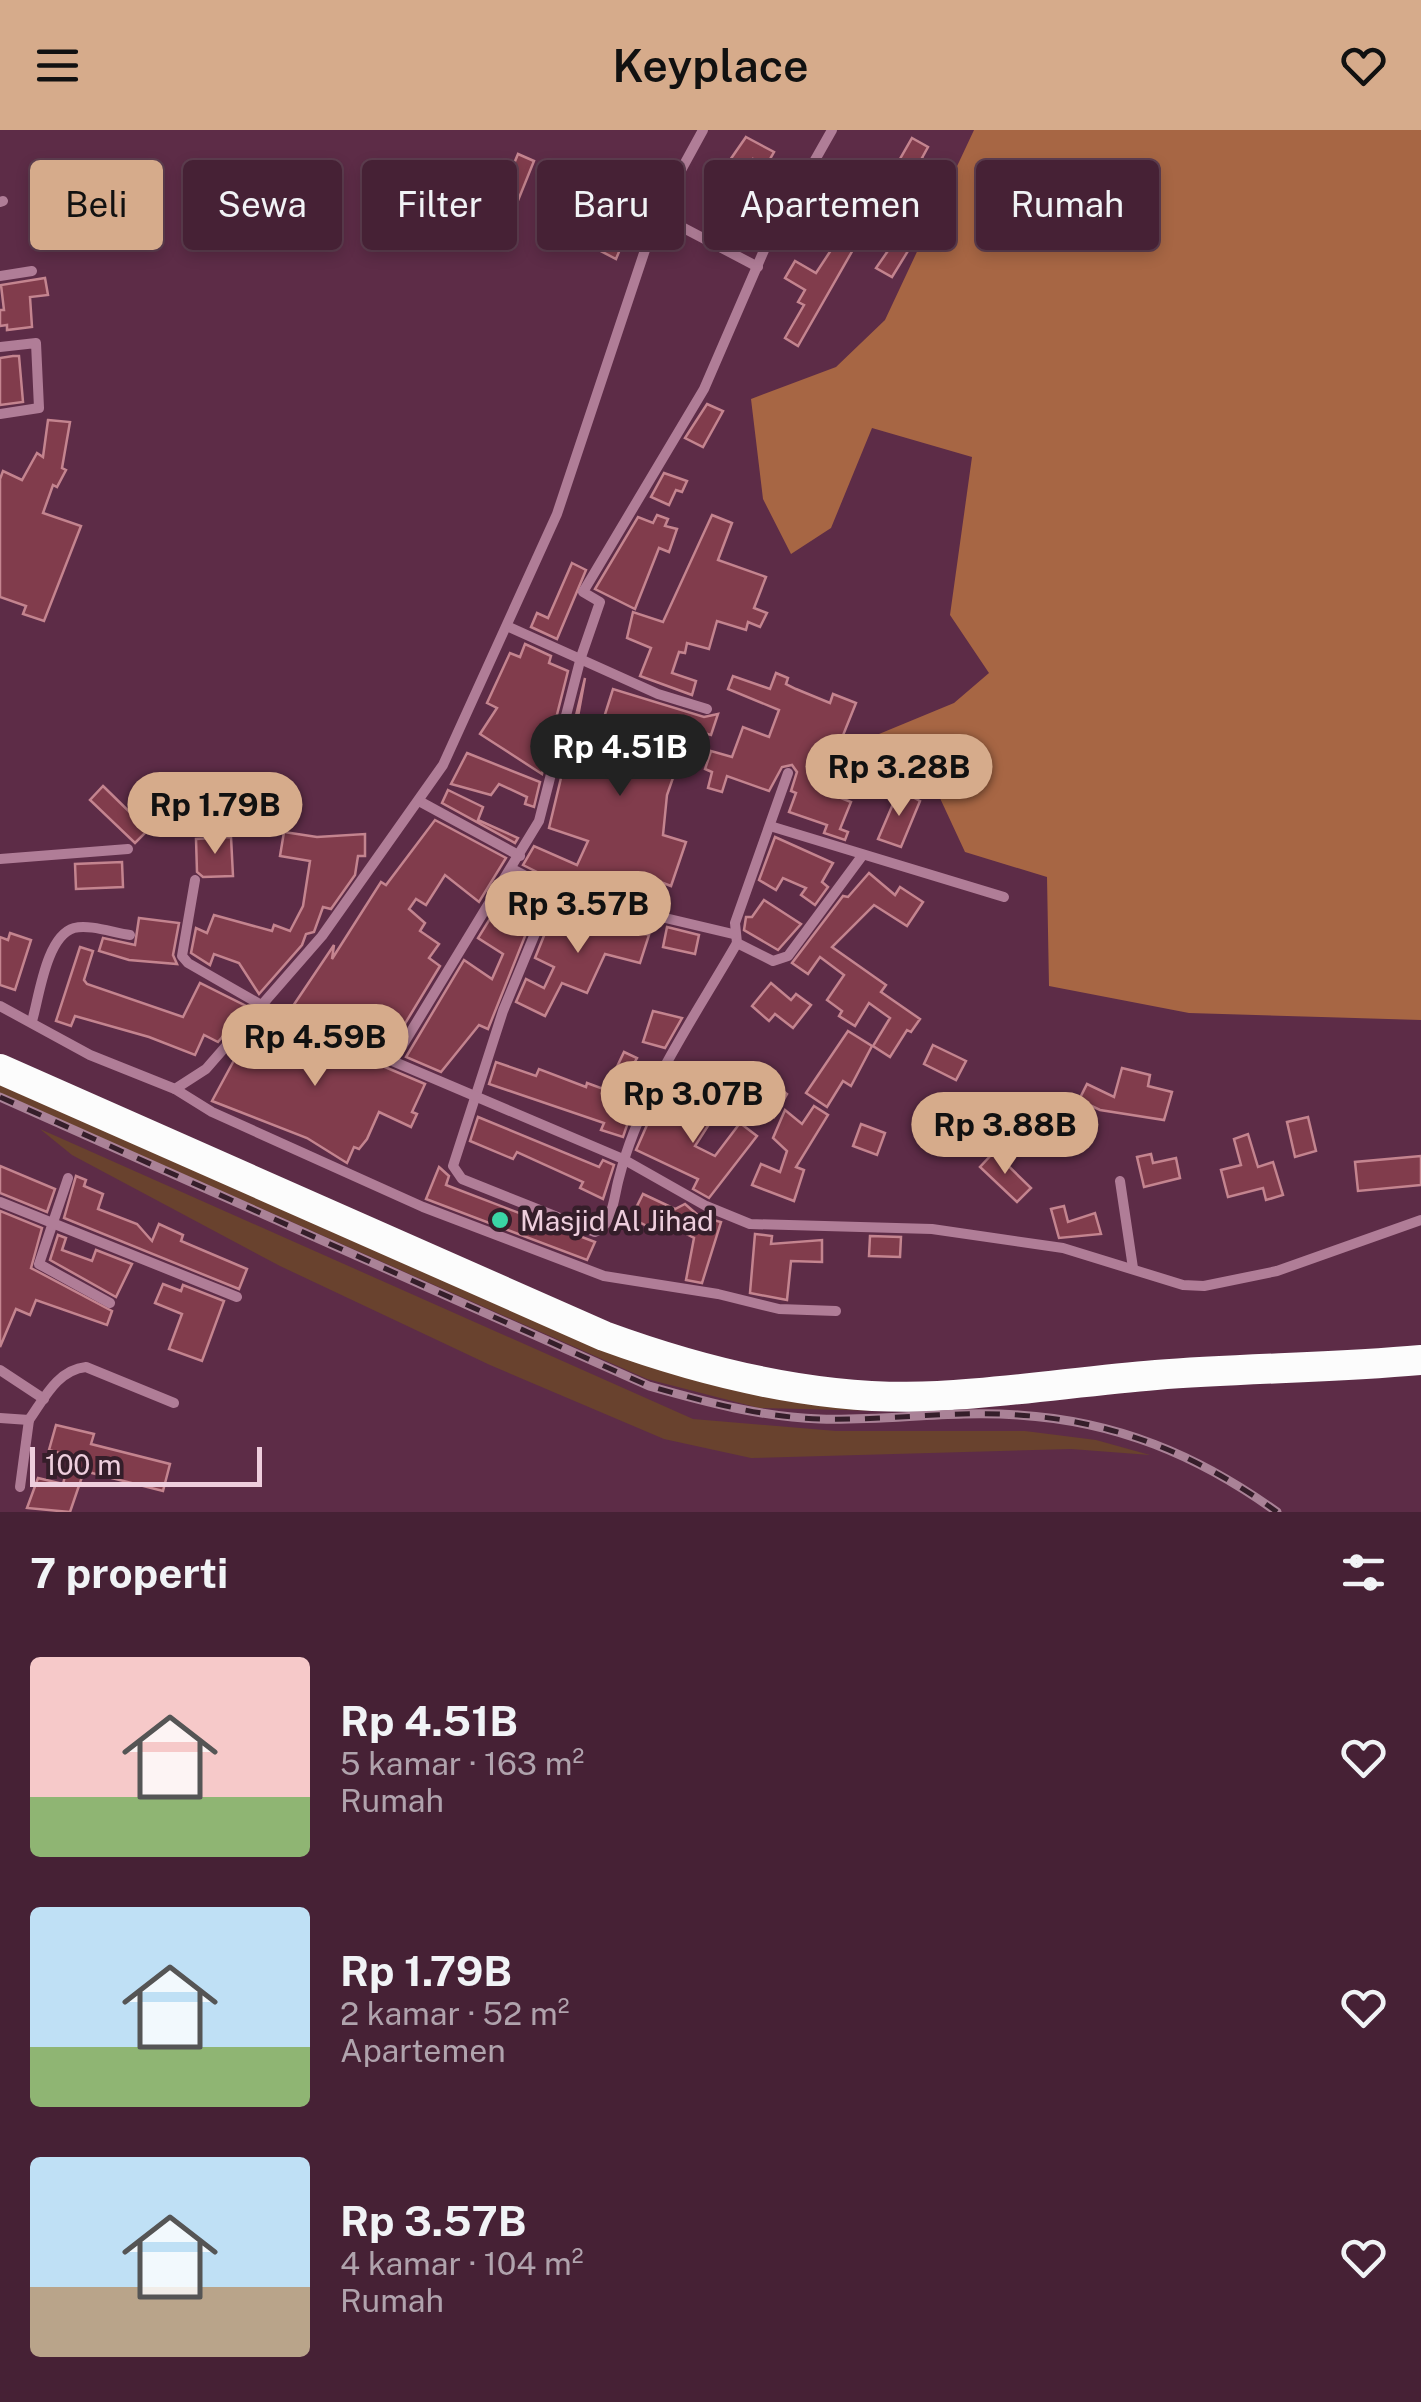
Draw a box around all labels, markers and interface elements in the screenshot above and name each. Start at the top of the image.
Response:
icon: menu [30,38,85,93]
icon: heart [1336,38,1391,93]
text: Keyplace [612,39,809,92]
chip: Beli [30,160,163,250]
chip: Sewa [183,160,342,250]
chip: Filter [362,160,517,250]
chip: Baru [537,160,684,250]
chip: Apartemen [704,160,956,250]
chip: Rumah [976,160,1159,250]
pin: Rp 4.51B [517,714,723,799]
text: Rp 4.51B [552,728,688,765]
pin: Rp 3.28B [796,734,1002,819]
text: Rp 3.28B [828,748,970,785]
pin: Rp 1.79B [112,772,318,857]
text: Rp 1.79B [149,786,281,823]
pin: Rp 3.57B [475,871,681,956]
text: Rp 3.57B [507,885,649,922]
pin: Rp 4.59B [212,1004,418,1089]
text: Rp 4.59B [244,1018,386,1055]
pin: Rp 3.07B [590,1061,796,1146]
text: Rp 3.07B [623,1075,763,1112]
pin: Rp 3.88B [902,1092,1108,1177]
text: Rp 3.88B [933,1106,1077,1143]
place label: Masjid Al Jihad [520,1204,714,1237]
marker: Masjid Al Jihad [489,1209,511,1231]
scale bar [30,1442,262,1486]
text: 100 m [45,1448,122,1481]
icon: filters [1336,1545,1391,1600]
text: 7 properti [30,1548,228,1597]
text: Rp 4.51B [340,1696,518,1745]
icon: home [110,1697,230,1817]
icon: heart [1336,1730,1391,1785]
text: 5 kamar · 163 m² [340,1745,584,1782]
text: Rumah [340,1782,444,1819]
text: Rp 1.79B [340,1946,512,1995]
icon: home [110,1947,230,2067]
icon: heart [1336,1980,1391,2035]
text: 2 kamar · 52 m² [340,1995,569,2032]
text: Apartemen [340,2032,506,2069]
text: Rp 3.57B [340,2196,527,2245]
icon: home [110,2197,230,2317]
icon: heart [1336,2230,1391,2285]
text: 4 kamar · 104 m² [340,2245,584,2282]
text: Rumah [340,2282,444,2319]

